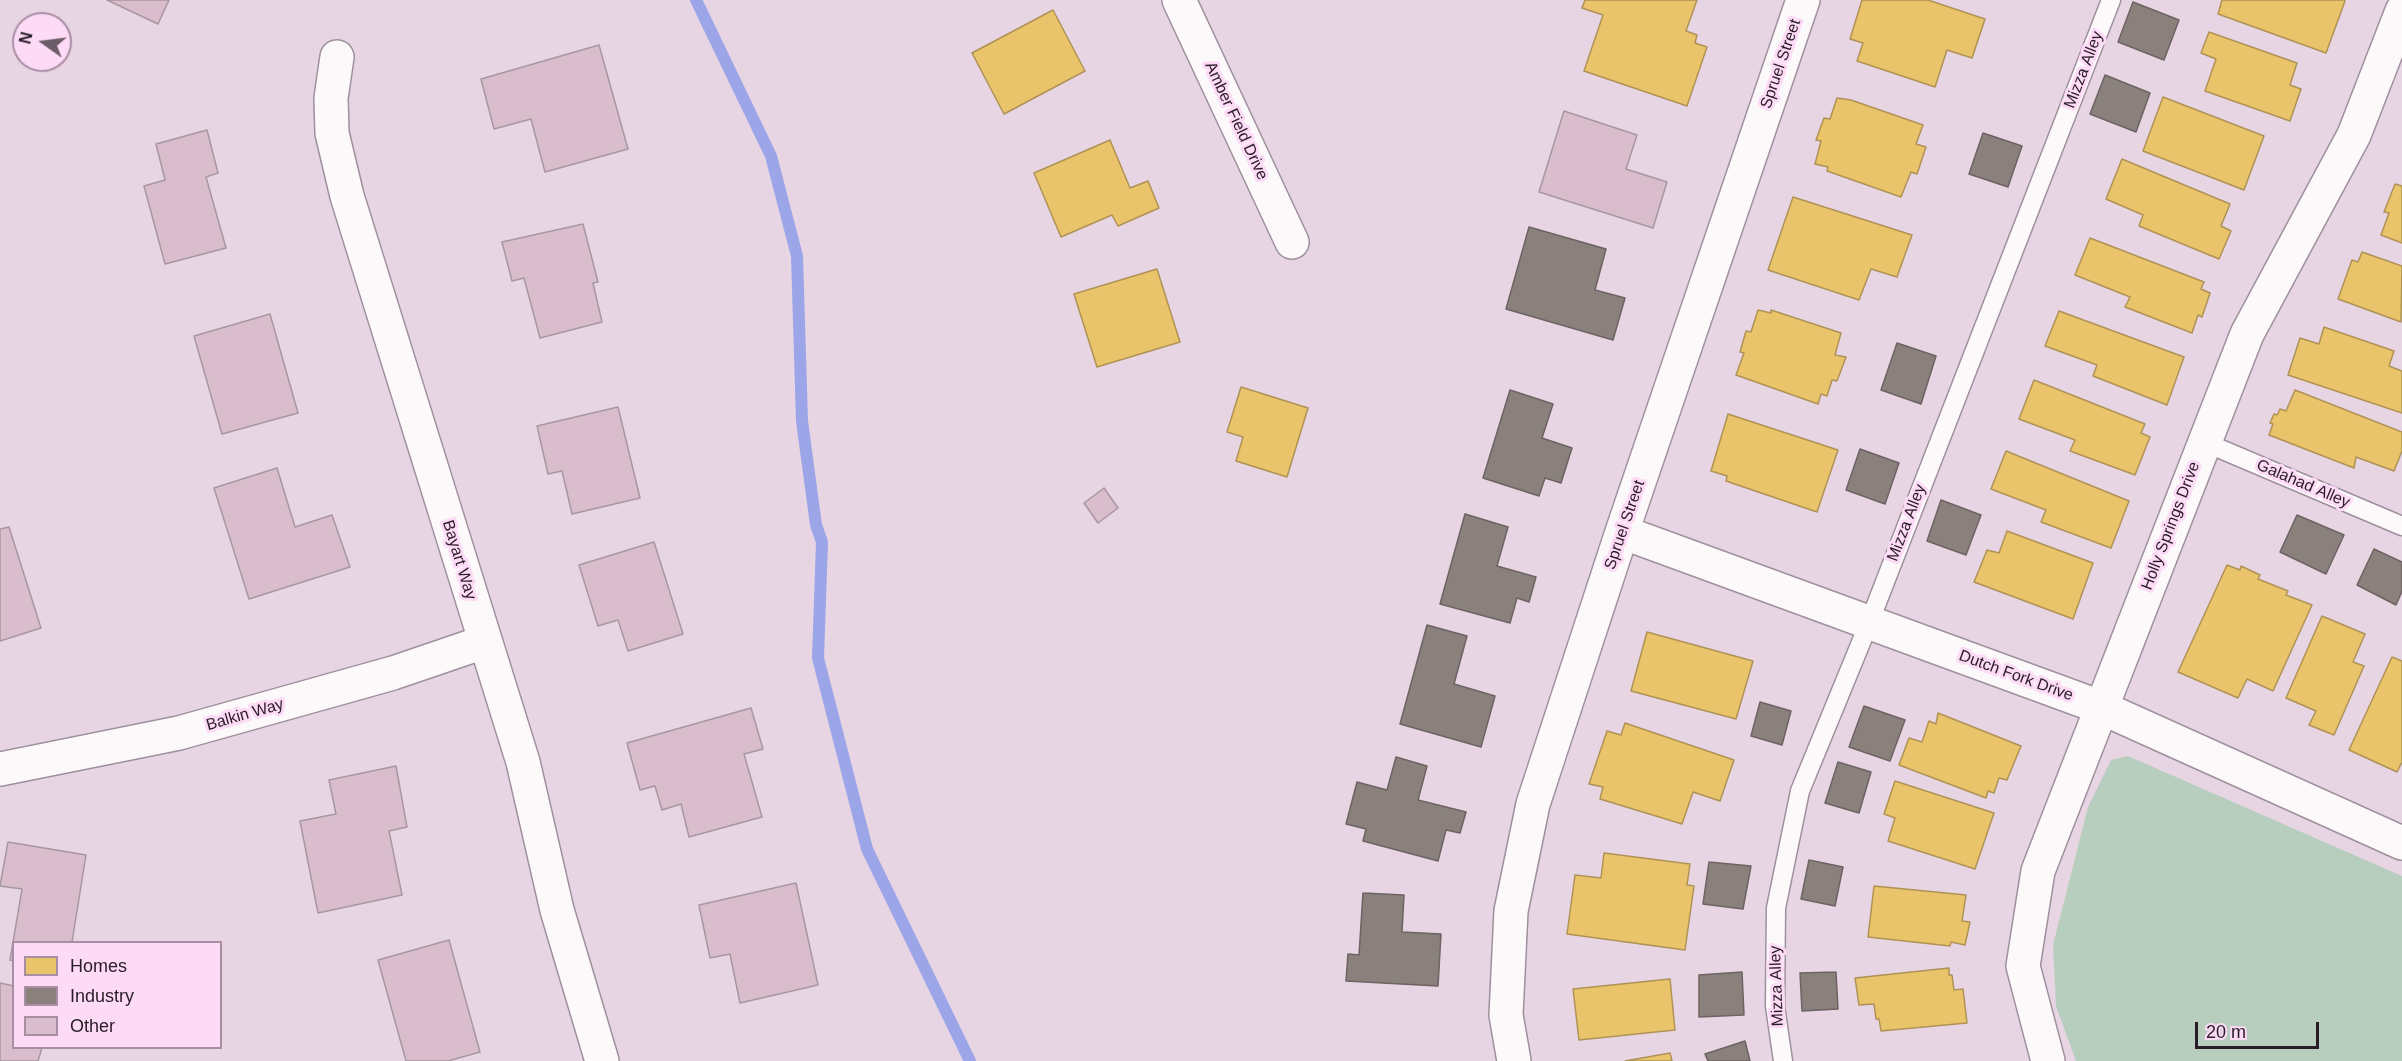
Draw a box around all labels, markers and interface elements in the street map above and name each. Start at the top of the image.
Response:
north arrow [12,12,72,72]
street label: Spruel Street [1757,17,1805,111]
street label: Mizza Alley [2061,29,2107,111]
text: N [16,30,36,46]
street label: Amber Field Drive [1200,59,1272,183]
street label: Galahad Alley [2253,456,2353,512]
street label: Holly Springs Drive [2138,459,2204,593]
street label: Spruel Street [1601,478,1649,572]
street label: Mizza Alley [1884,482,1930,564]
street label: Bayart Way [438,518,480,602]
street label: Dutch Fork Drive [1956,646,2076,706]
street label: Balkin Way [204,695,286,735]
legend [12,941,222,1049]
street label: Mizza Alley [1766,945,1788,1027]
text: Homes [70,956,127,976]
text: Industry [70,986,134,1006]
scale bar [2198,1010,2322,1048]
text: Other [70,1016,115,1036]
text: 20 m [2206,1022,2246,1042]

